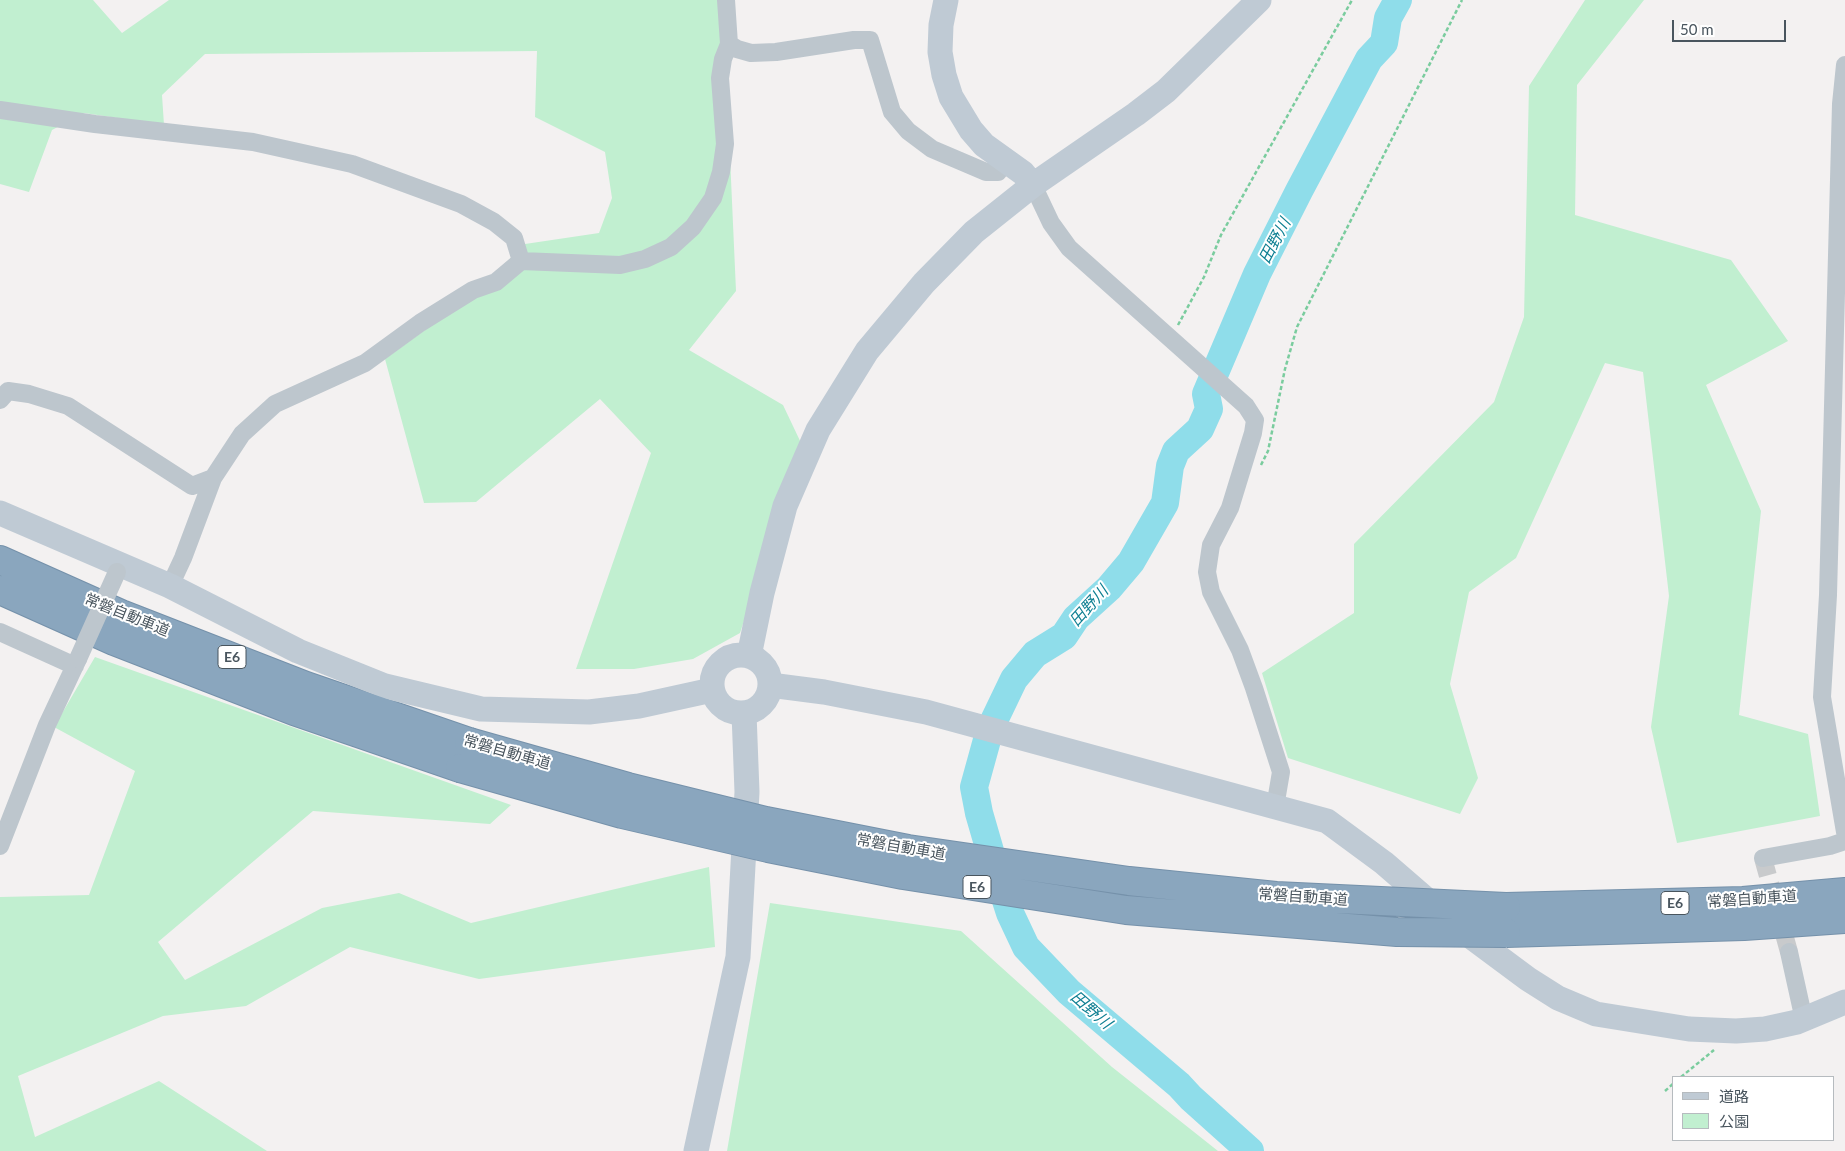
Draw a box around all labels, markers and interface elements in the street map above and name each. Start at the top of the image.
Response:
scale bar [1675,10,1789,42]
text: 50 m [1680,20,1714,38]
water label: 田野川 [1255,215,1295,267]
water label: 田野川 [1066,582,1112,630]
street label: 常磐自動車道 [82,590,172,640]
road number: E6 [218,646,246,669]
street label: 常磐自動車道 [461,731,553,773]
street label: 常磐自動車道 [855,830,947,864]
road number: E6 [963,876,991,899]
street label: 常磐自動車道 [1257,885,1349,909]
street label: 常磐自動車道 [1706,887,1798,911]
road number: E6 [1661,891,1689,914]
water label: 田野川 [1067,987,1115,1033]
legend [1672,1076,1835,1141]
text: 道路 [1719,1087,1749,1105]
text: 公園 [1719,1112,1749,1130]

